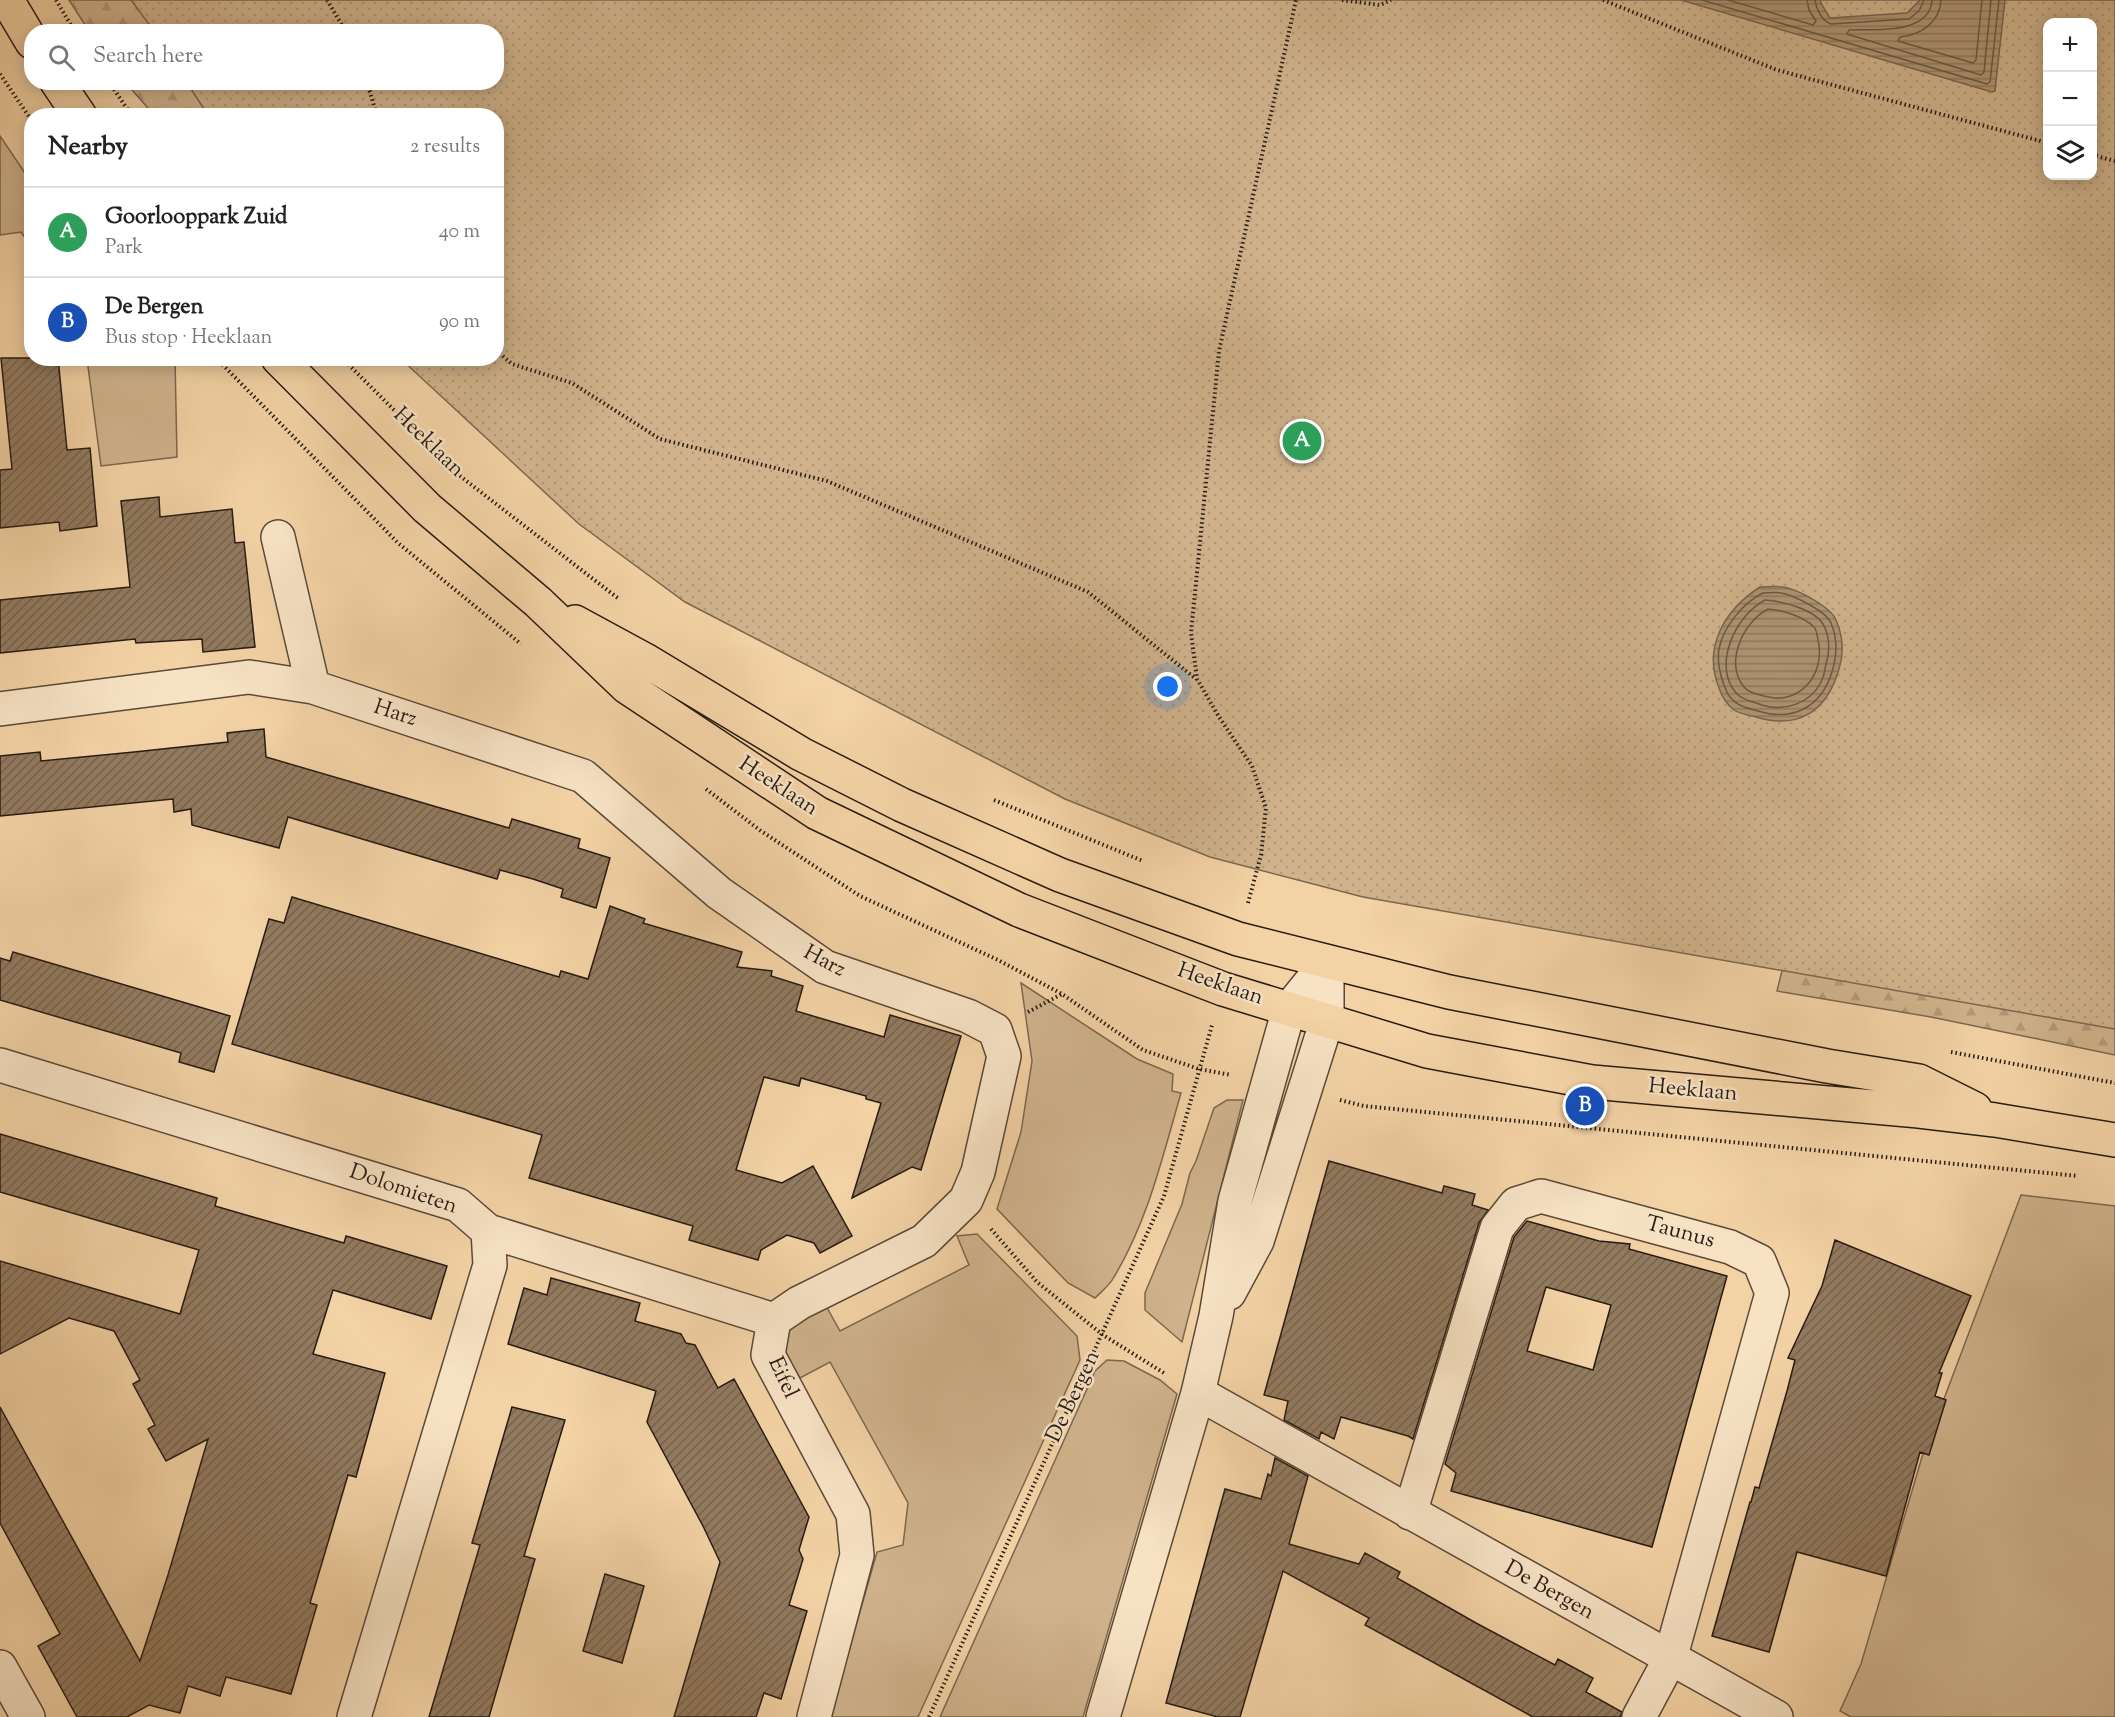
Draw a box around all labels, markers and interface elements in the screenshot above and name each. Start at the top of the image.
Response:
map controls [2043,18,2097,180]
button: + [2043,18,2097,72]
search box [24,24,504,90]
icon: search [45,41,78,74]
text: Search here [93,41,203,73]
button: − [2043,72,2097,126]
button: layers [2043,126,2097,180]
text: Nearby [48,129,128,166]
text: 2 results [410,133,480,162]
text: Goorlooppark Zuid [105,202,287,234]
text: A [59,218,76,247]
text: 40 m [439,218,480,247]
text: Park [105,234,143,263]
text: De Bergen [105,292,204,324]
text: B [61,308,74,337]
text: 90 m [439,308,480,337]
text: Bus stop · Heeklaan [105,324,272,353]
street label: Heeklaan [385,401,471,485]
pin: A [1282,418,1322,464]
your location [1153,672,1182,701]
street label: Harz [369,692,421,736]
street label: Heeklaan [732,749,824,825]
street label: Harz [797,938,851,986]
street label: Heeklaan [1173,955,1267,1015]
street label: Heeklaan [1647,1071,1739,1111]
pin: B [1566,1084,1604,1128]
street label: Dolomieten [345,1157,461,1223]
street label: Taunus [1642,1208,1718,1258]
street label: De Bergen [1039,1346,1109,1448]
street label: Eifel [758,1352,806,1404]
street label: De Bergen [1498,1553,1600,1629]

